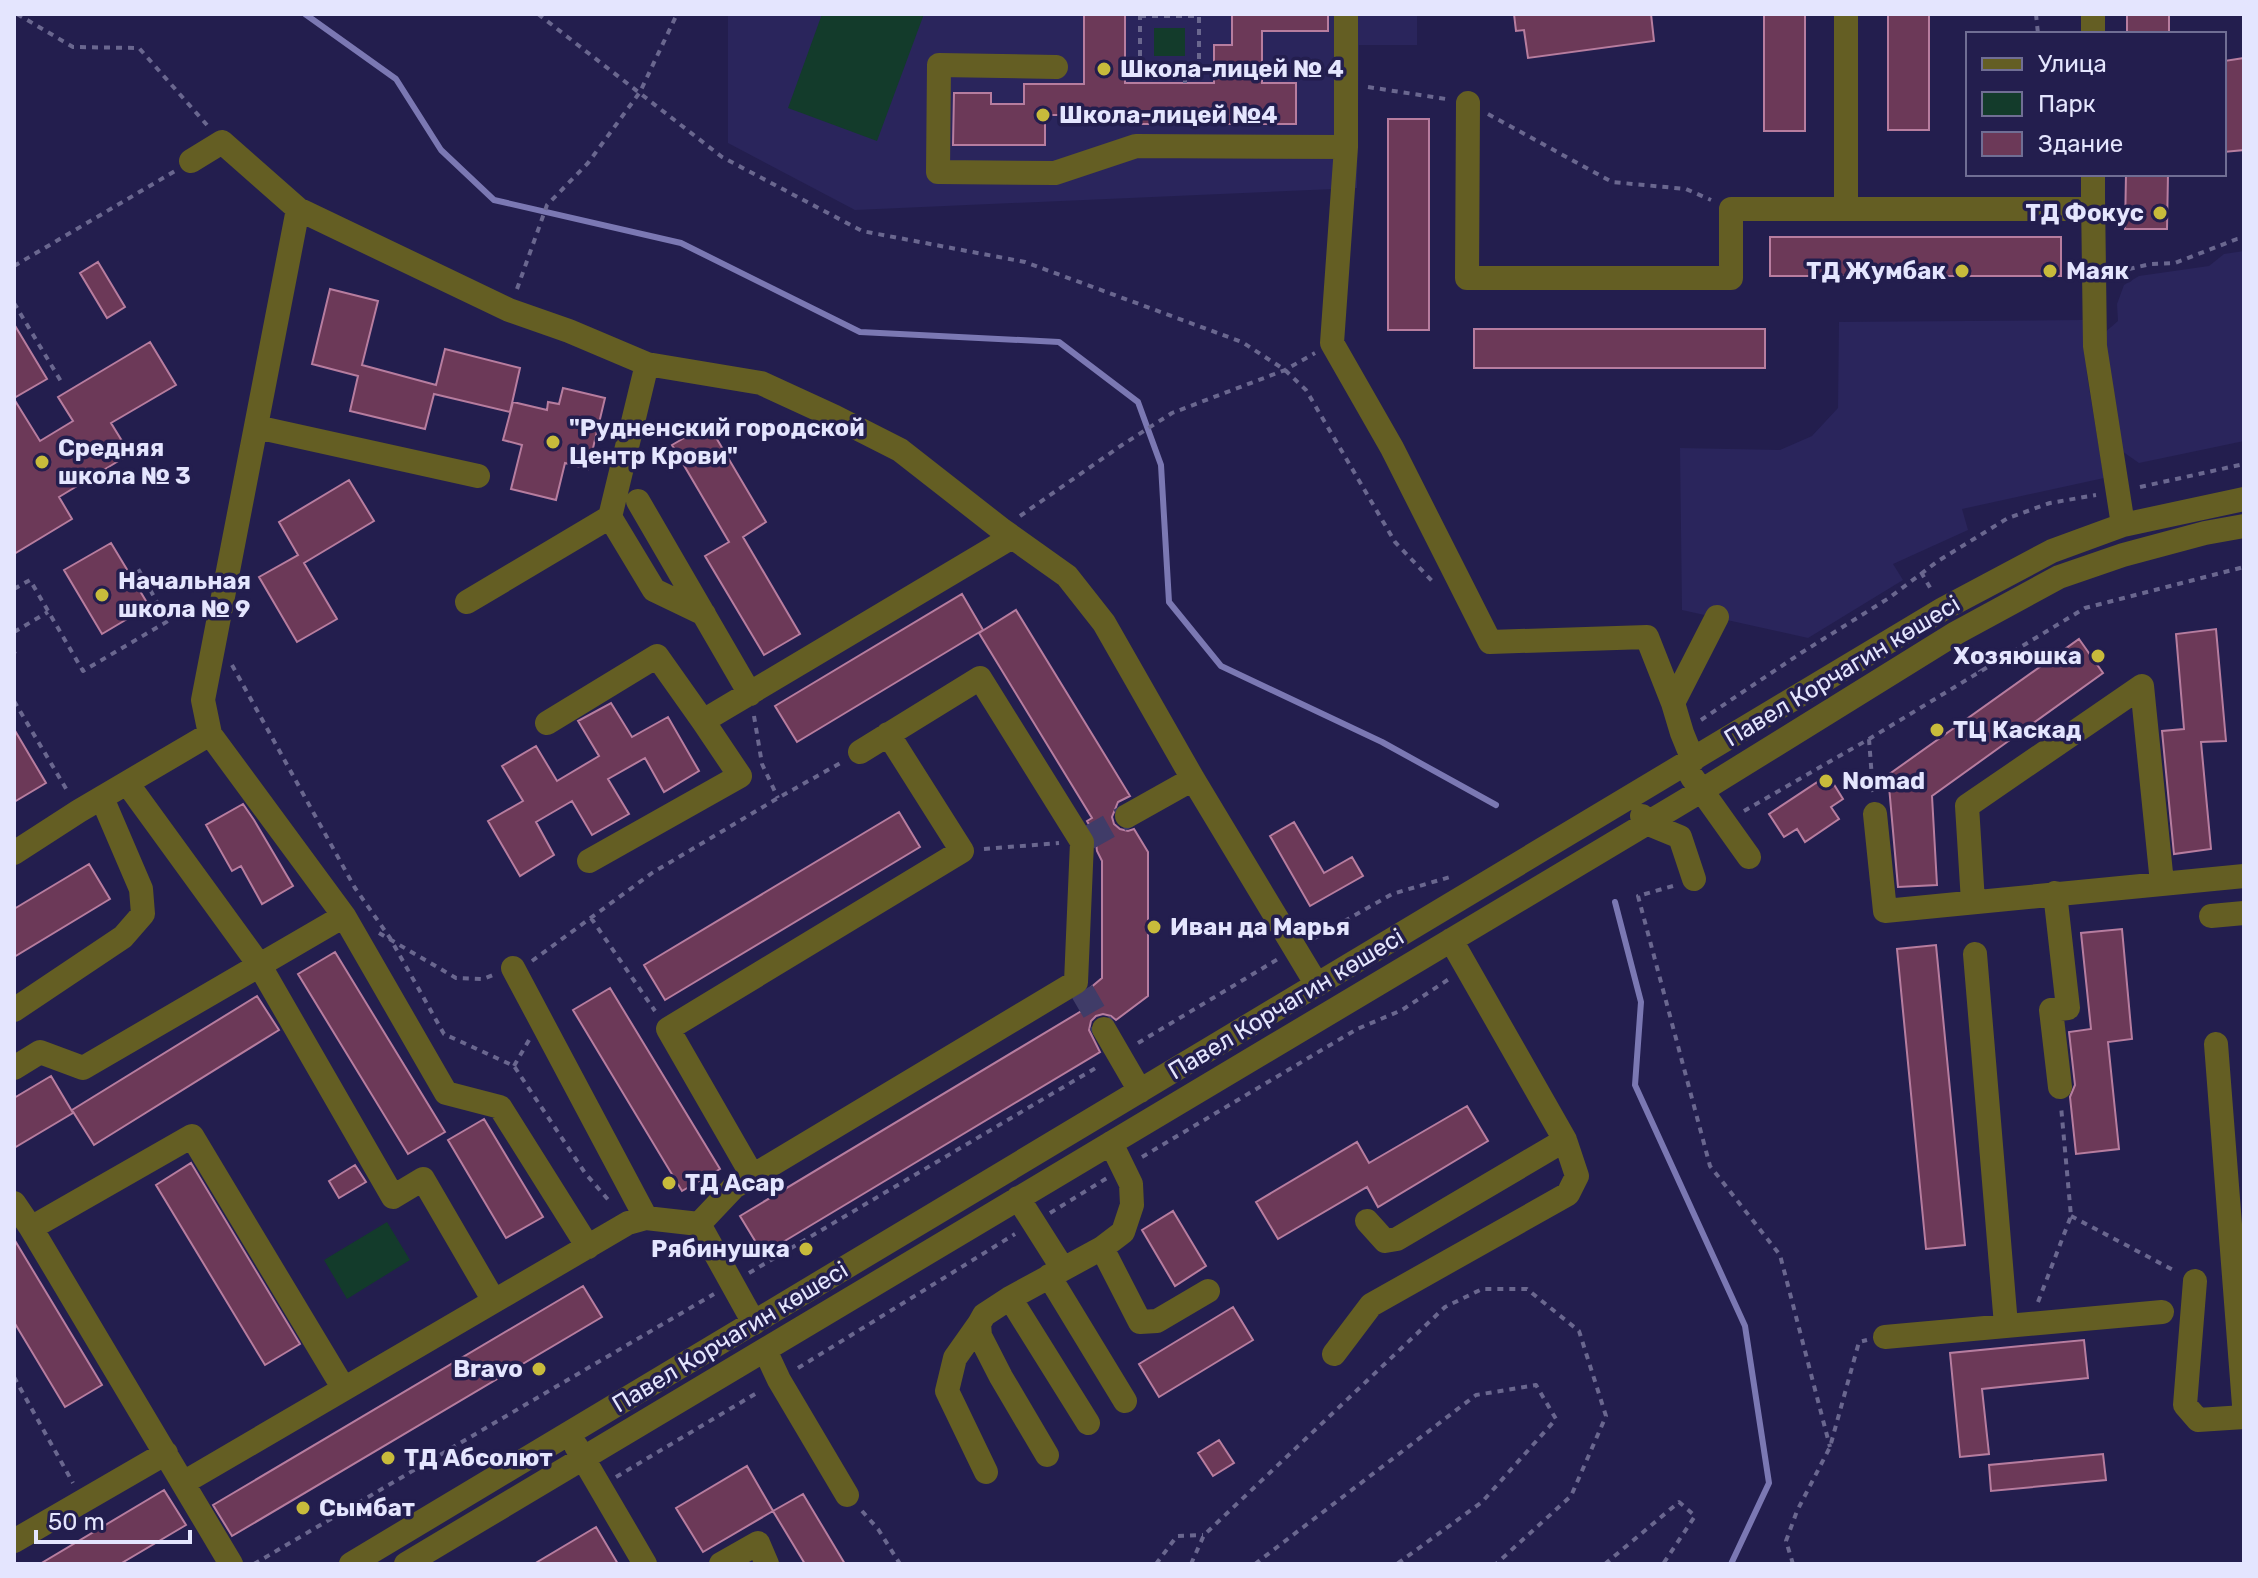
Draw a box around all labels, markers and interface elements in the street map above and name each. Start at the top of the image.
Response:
legend [1966,32,2226,176]
text: Улица [2038,50,2107,78]
place label: Школа-лицей № 4 [1120,55,1344,83]
marker: Школа-лицей № 4 [1095,60,1113,78]
text: Парк [2038,90,2096,118]
place label: Школа-лицей №4 [1059,101,1278,129]
marker: Школа-лицей №4 [1034,106,1052,124]
text: Здание [2038,130,2123,158]
place label: ТД Фокус [2026,199,2144,227]
marker: ТД Фокус [2151,204,2169,222]
place label: ТД Жумбак [1806,257,1946,285]
place label: Маяк [2066,257,2130,285]
marker: ТД Жумбак [1953,262,1971,280]
marker: Маяк [2041,262,2059,280]
place label: "Рудненский городской Центр Крови" [569,414,865,470]
marker: "Рудненский городской Центр Крови" [544,433,562,451]
place label: Средняя школа № 3 [58,434,191,490]
marker: Средняя школа № 3 [33,453,51,471]
place label: Начальная школа № 9 [118,567,251,623]
marker: Начальная школа № 9 [93,586,111,604]
street label: Павел Корчагин көшесі [1719,590,1965,752]
place label: Хозяюшка [1953,642,2082,670]
marker: Хозяюшка [2089,647,2107,665]
place label: ТЦ Каскад [1953,716,2082,744]
marker: ТЦ Каскад [1928,721,1946,739]
place label: Nomad [1842,767,1925,795]
marker: Nomad [1817,772,1835,790]
place label: Иван да Марья [1170,913,1350,941]
marker: Иван да Марья [1145,918,1163,936]
street label: Павел Корчагин көшесі [1163,923,1409,1085]
place label: ТД Асар [685,1169,785,1197]
marker: ТД Асар [660,1174,678,1192]
place label: Рябинушка [651,1235,790,1263]
marker: Рябинушка [797,1240,815,1258]
street label: Павел Корчагин көшесі [607,1256,853,1418]
place label: Bravo [453,1355,523,1383]
marker: Bravo [530,1360,548,1378]
place label: ТД Абсолют [404,1444,553,1472]
marker: ТД Абсолют [379,1449,397,1467]
scale bar [36,1494,190,1544]
place label: Сымбат [319,1494,415,1522]
marker: Сымбат [294,1499,312,1517]
text: 50 m [48,1508,105,1536]

